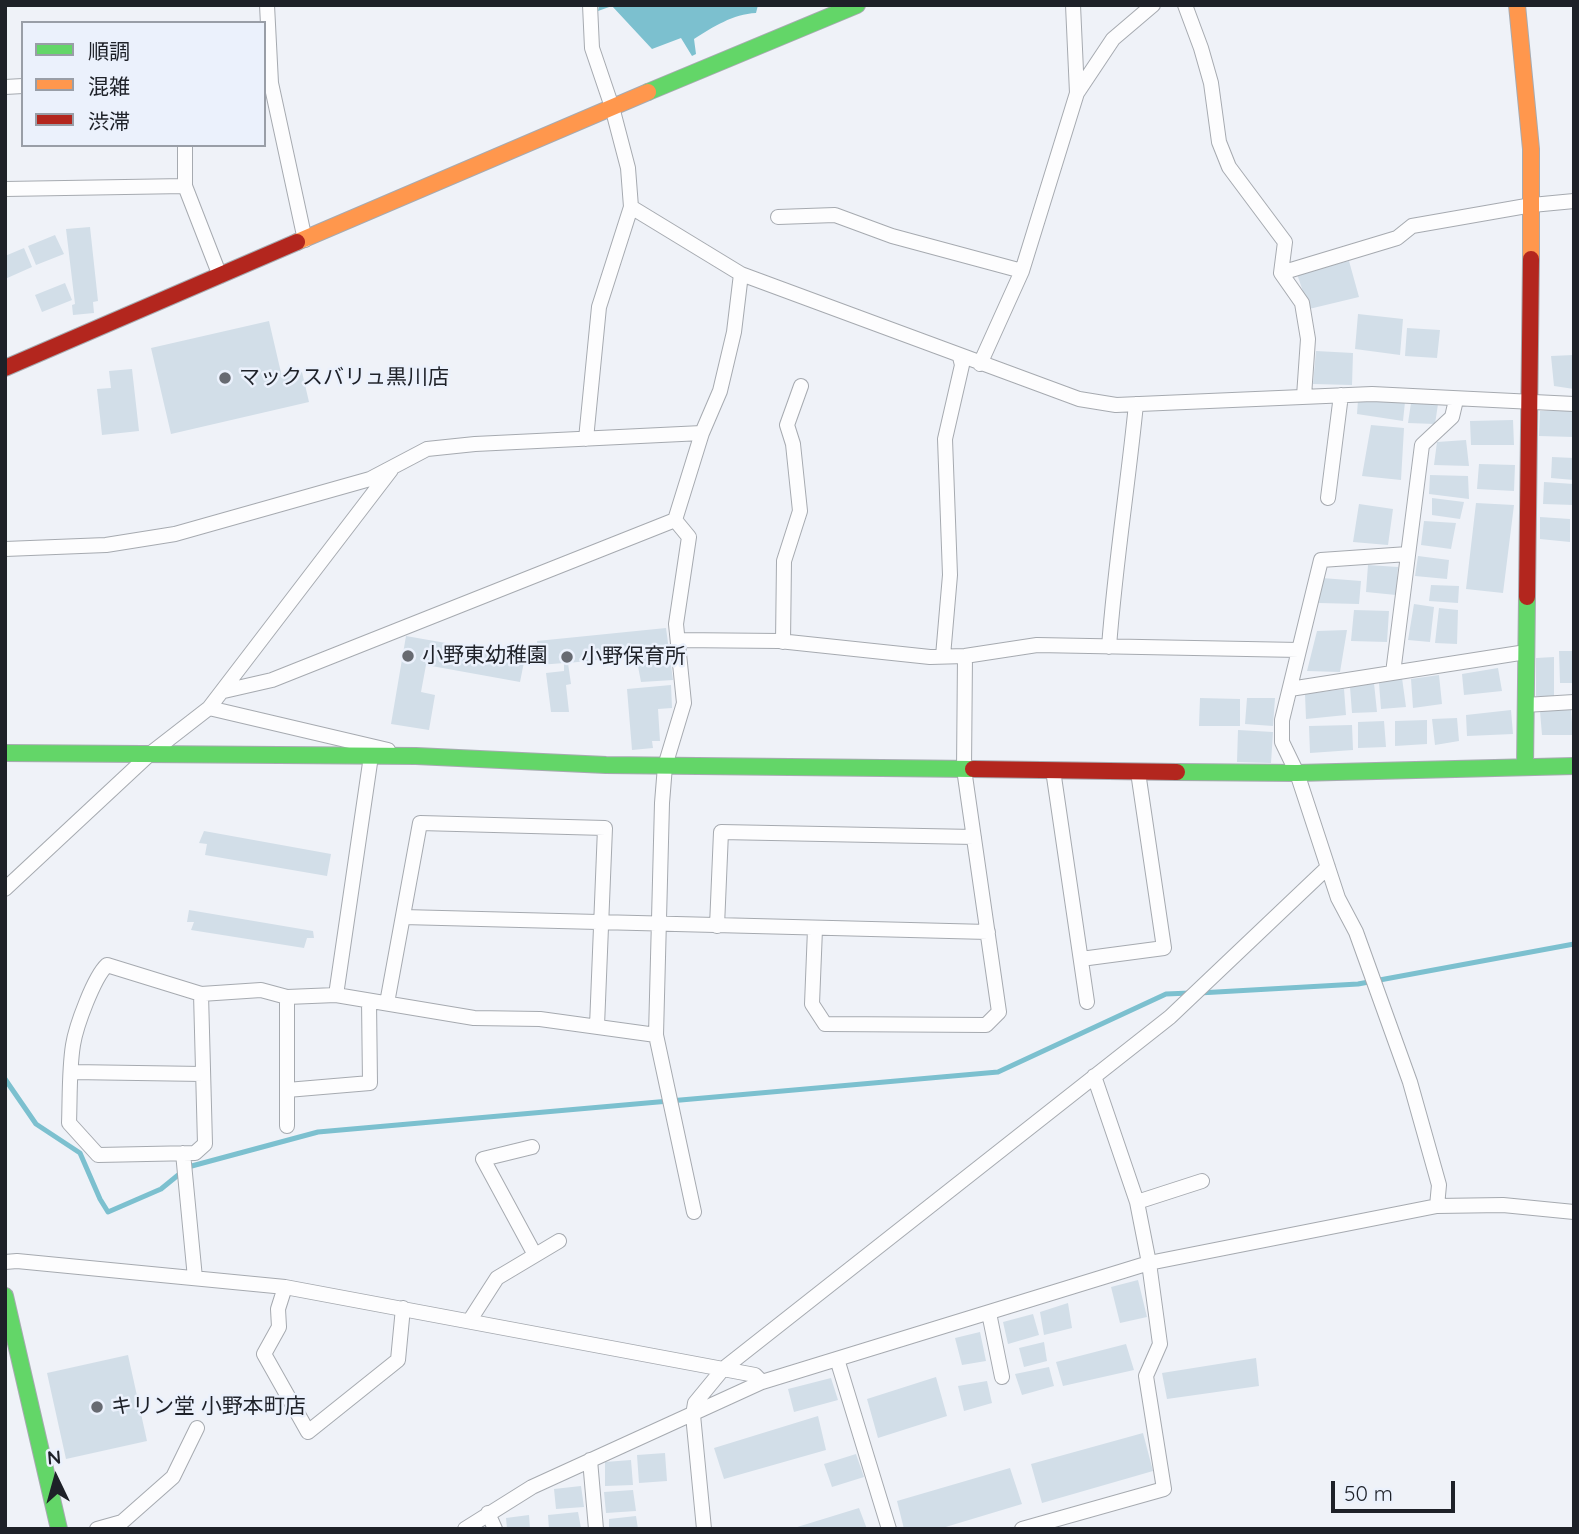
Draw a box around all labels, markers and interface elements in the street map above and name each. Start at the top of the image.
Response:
legend [21,21,266,147]
text: 順調 [88,38,130,64]
text: 混雑 [88,73,130,99]
text: 渋滞 [88,108,130,134]
place label: マックスバリュ黒川店 [239,365,449,391]
marker: マックスバリュ黒川店 [217,370,233,386]
place label: 小野東幼稚園 [422,643,548,669]
place label: 小野保育所 [581,644,686,670]
marker: 小野東幼稚園 [400,648,416,664]
marker: 小野保育所 [559,649,575,665]
place label: キリン堂 小野本町店 [111,1394,306,1420]
marker: キリン堂 小野本町店 [89,1399,105,1415]
north arrow [21,1443,91,1513]
text: N [46,1445,62,1470]
scale bar [1334,1468,1458,1512]
text: 50 m [1344,1480,1393,1506]

